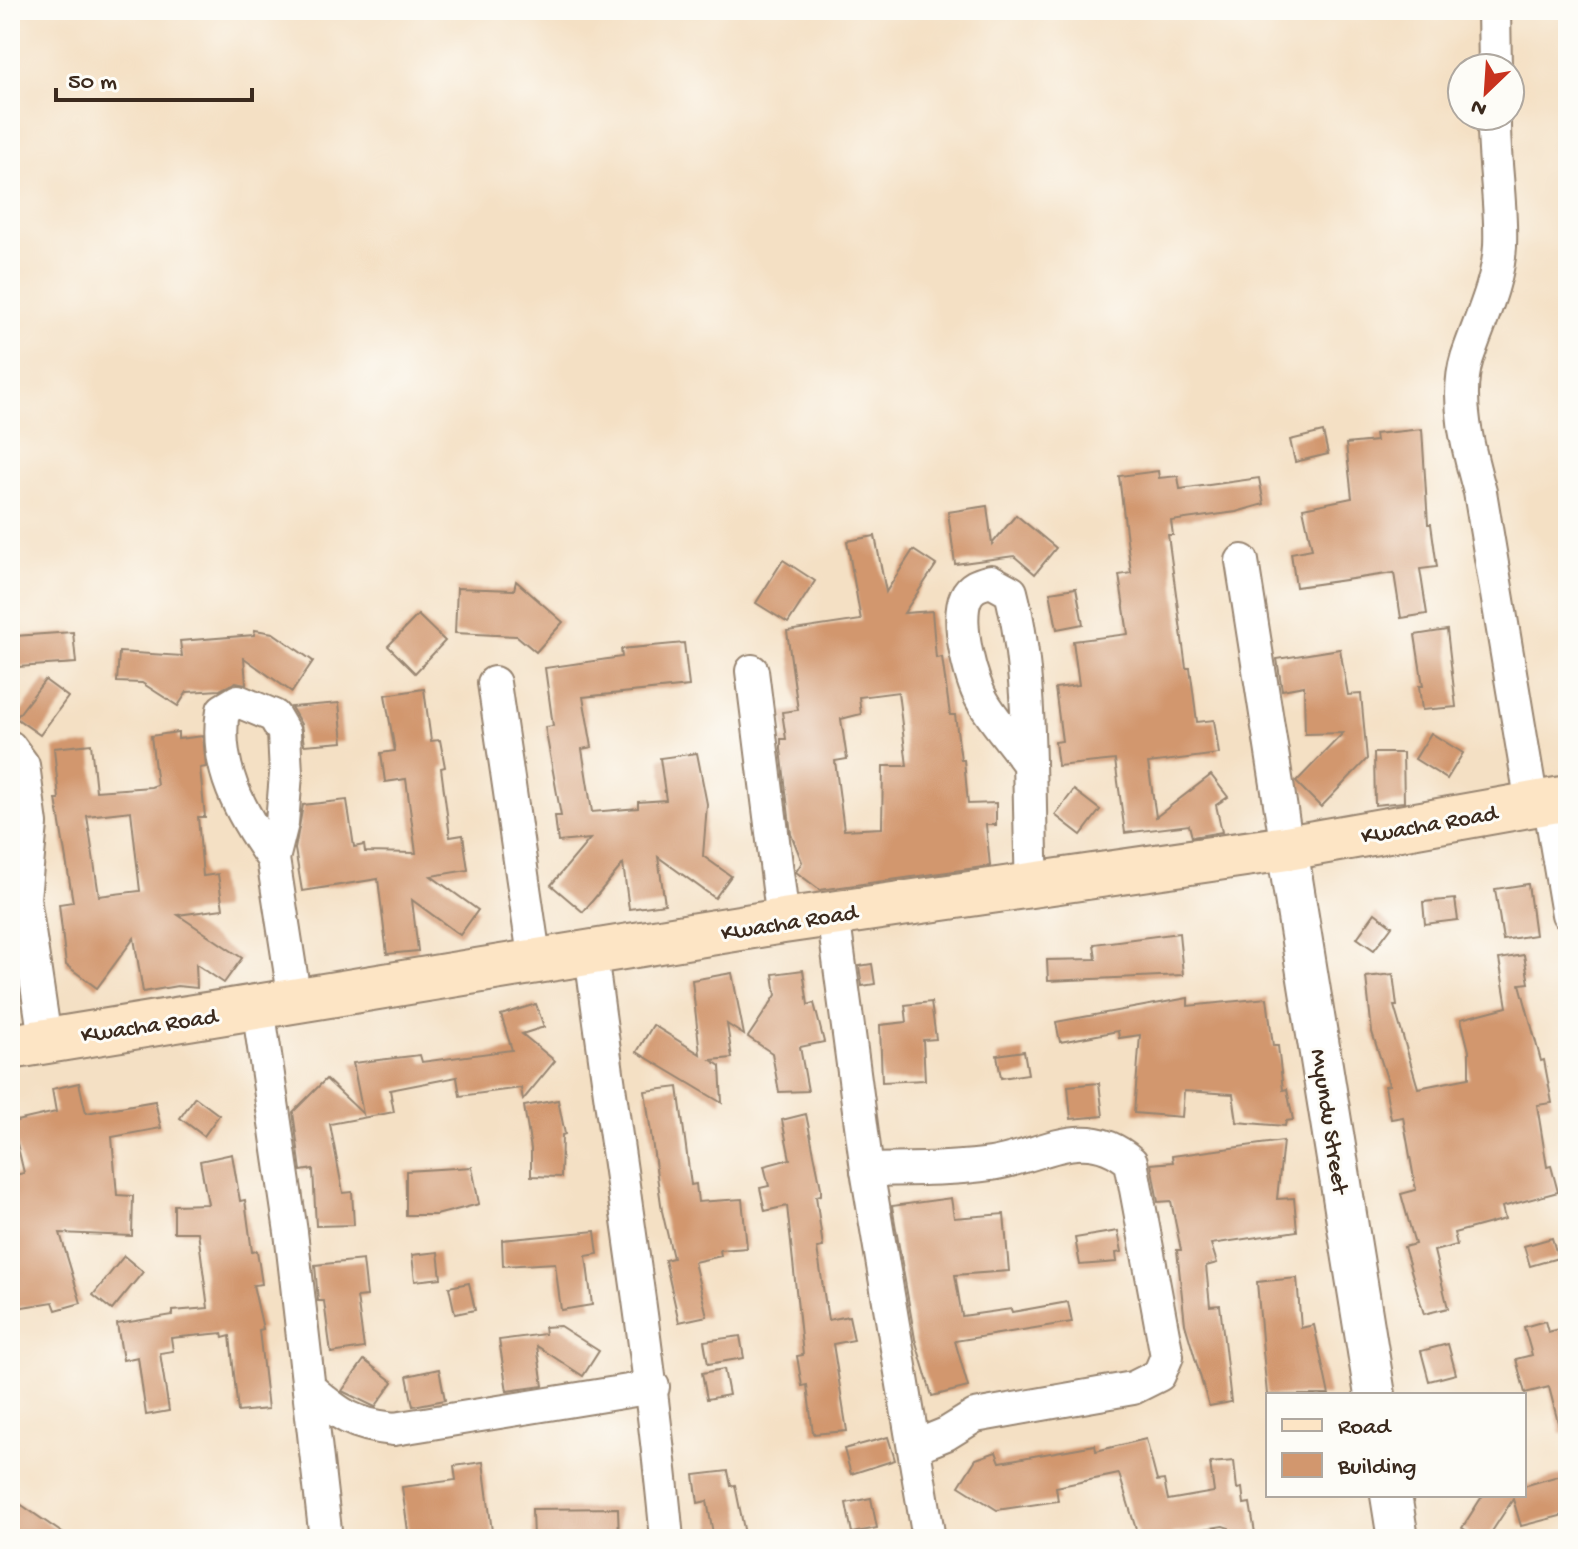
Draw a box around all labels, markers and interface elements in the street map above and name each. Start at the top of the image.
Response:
scale bar [56,52,252,102]
north arrow [1446,52,1526,132]
text: 50 m [68,69,117,98]
text: N [1467,92,1491,121]
street label: Kwacha Road [1359,800,1502,853]
street label: Kwacha Road [719,899,862,950]
street label: Kwacha Road [79,1003,222,1051]
street label: Myundu Street [1302,1047,1354,1198]
legend [1266,1393,1526,1497]
text: Road [1338,1414,1392,1443]
text: Building [1337,1454,1416,1483]

